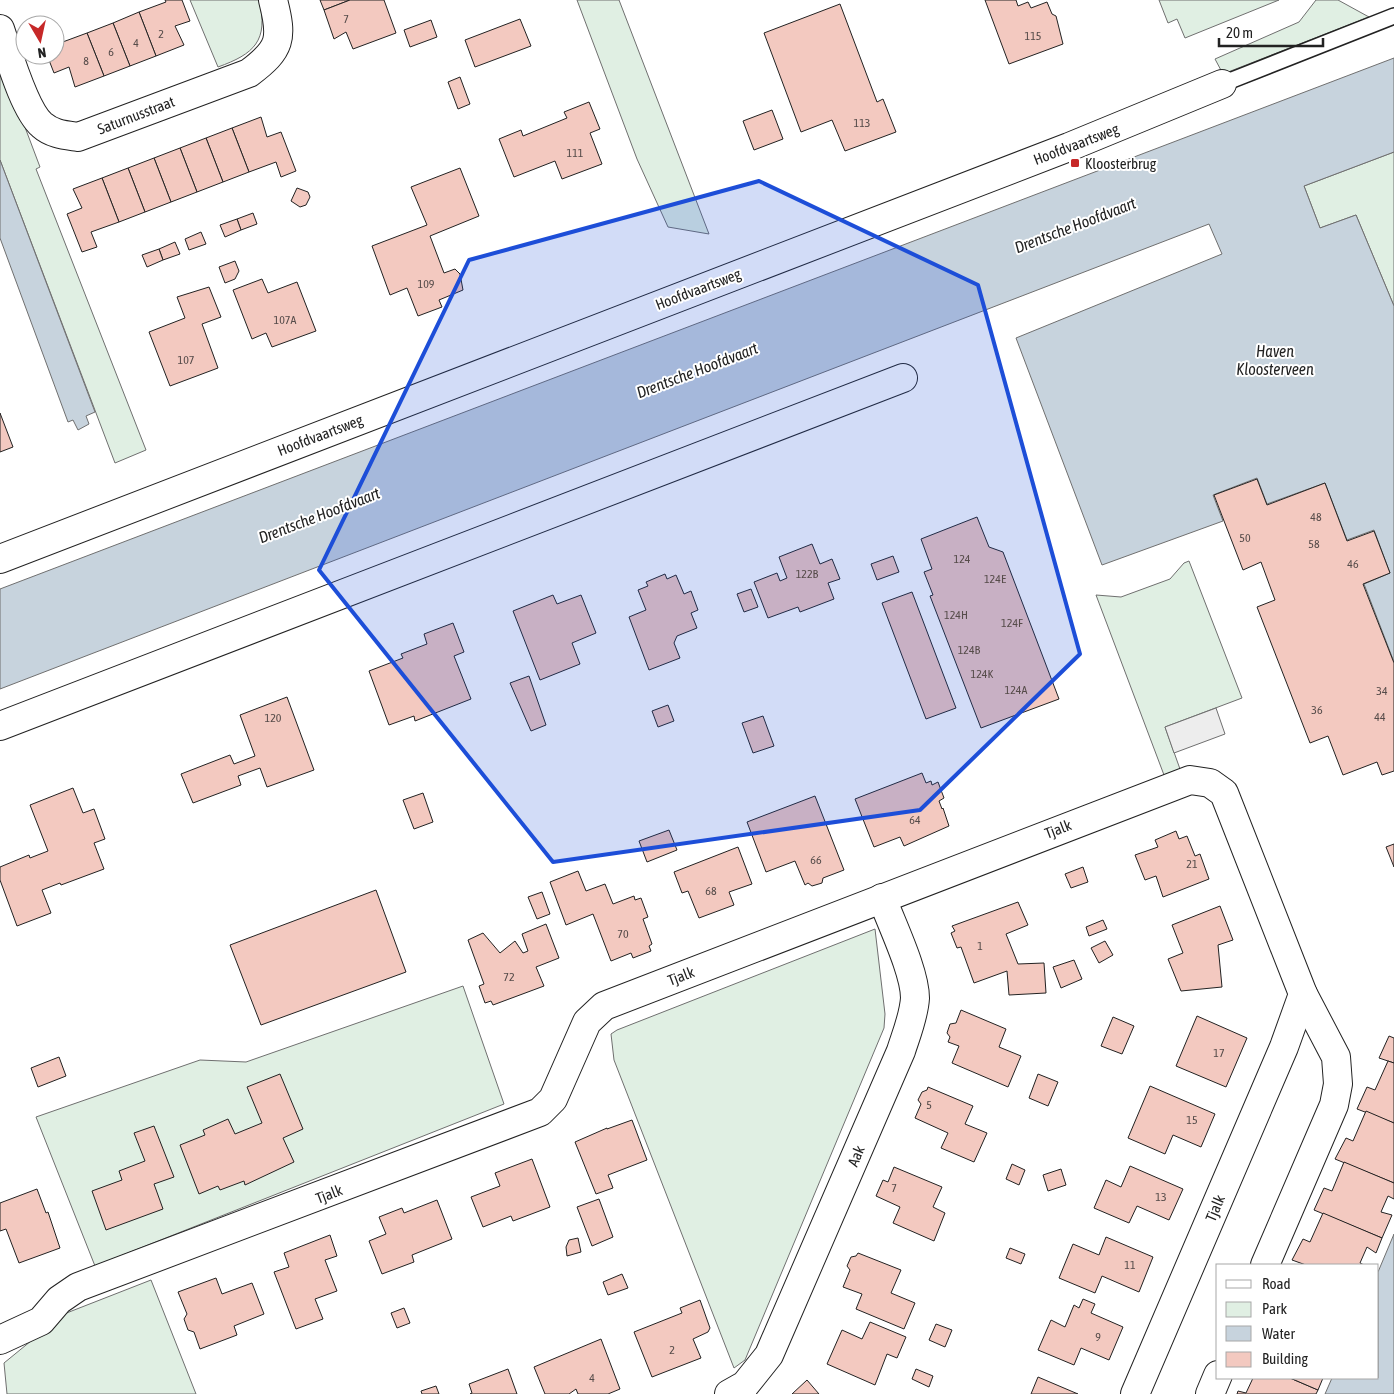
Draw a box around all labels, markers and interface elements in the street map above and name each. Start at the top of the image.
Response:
house number: 7 [343,12,349,26]
north arrow [15,15,65,65]
scale bar [1219,15,1323,47]
text: 20 m [1226,24,1253,41]
house number: 2 [158,27,164,41]
house number: 115 [1025,29,1041,43]
house number: 4 [133,36,139,50]
text: N [37,44,47,61]
house number: 6 [108,45,114,59]
house number: 8 [83,54,89,68]
street label: Saturnusstraat [95,93,177,137]
house number: 113 [854,116,870,130]
street label: Hoofdvaartsweg [1031,120,1122,168]
house number: 111 [567,146,584,160]
place label: Kloosterbrug [1085,155,1157,172]
marker: Kloosterbrug [1069,157,1081,169]
water label: Drentsche Hoofdvaart [1012,193,1139,256]
street label: Hoofdvaartsweg [653,265,744,313]
house number: 109 [418,277,435,291]
house number: 107A [274,313,297,327]
water label: Drentsche Hoofdvaart [634,338,761,401]
water label: Haven Kloosterveen [1236,342,1314,378]
house number: 107 [178,353,195,367]
street label: Hoofdvaartsweg [275,411,366,459]
water label: Drentsche Hoofdvaart [256,483,383,546]
house number: 48 [1310,510,1322,524]
house number: 50 [1239,531,1251,545]
house number: 58 [1308,537,1320,551]
house number: 124 [954,552,971,566]
house number: 46 [1347,557,1359,571]
house number: 122B [796,567,819,581]
house number: 124E [984,572,1006,586]
house number: 124H [944,608,968,622]
house number: 124F [1001,616,1023,630]
house number: 124B [958,643,981,657]
house number: 124K [971,667,994,681]
house number: 124A [1005,683,1028,697]
house number: 34 [1376,684,1388,698]
house number: 36 [1311,703,1323,717]
house number: 44 [1374,710,1386,724]
house number: 120 [265,711,282,725]
house number: 64 [909,813,921,827]
street label: Tjalk [1042,816,1074,842]
house number: 66 [810,853,822,867]
house number: 21 [1186,857,1198,871]
house number: 68 [705,884,717,898]
house number: 70 [617,927,629,941]
house number: 1 [977,939,983,953]
street label: Tjalk [665,963,697,989]
house number: 72 [503,970,515,984]
house number: 17 [1213,1046,1225,1060]
house number: 5 [926,1098,932,1112]
house number: 15 [1186,1113,1198,1127]
street label: Aak [844,1143,868,1169]
street label: Tjalk [313,1181,345,1207]
house number: 7 [891,1181,897,1195]
house number: 13 [1155,1190,1167,1204]
street label: Tjalk [1202,1192,1228,1224]
house number: 11 [1124,1258,1136,1272]
legend [1216,1264,1379,1379]
text: Road [1262,1275,1291,1292]
text: Park [1262,1300,1287,1317]
text: Water [1262,1325,1295,1342]
house number: 9 [1095,1330,1101,1344]
house number: 2 [669,1343,675,1357]
text: Building [1262,1350,1308,1367]
house number: 4 [589,1371,595,1385]

